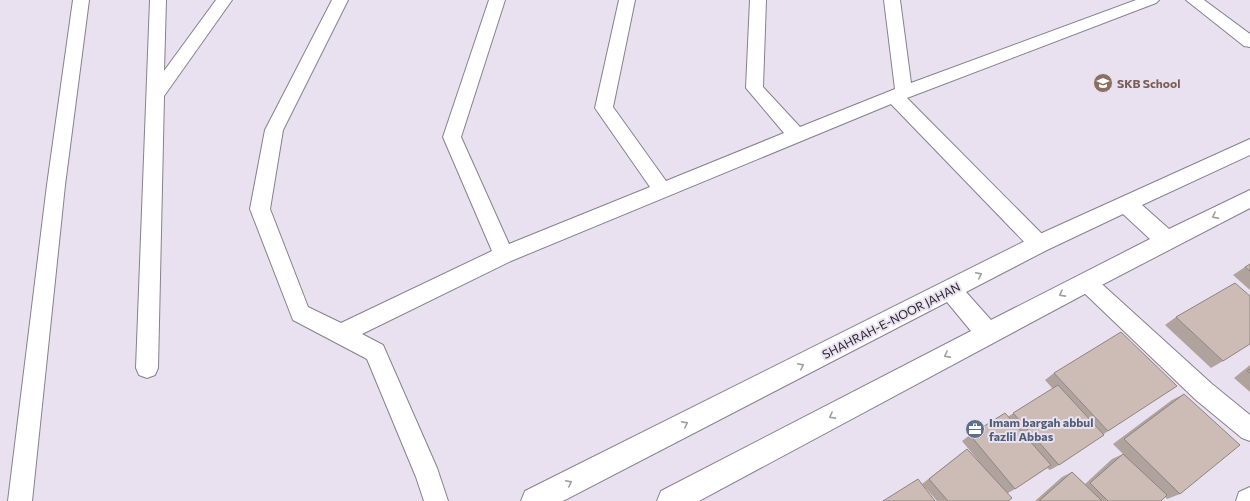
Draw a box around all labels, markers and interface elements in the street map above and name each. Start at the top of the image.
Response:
school or university icon: SKB School [1092,72,1114,94]
place label: SKB School [1117,76,1180,90]
one-way arrow [1212,211,1220,219]
one-way arrow [975,272,983,280]
street label: SHAHRAH-E-NOOR JAHAN [820,279,963,362]
one-way arrow [1059,290,1066,297]
one-way arrow [944,350,951,358]
one-way arrow [797,363,804,370]
one-way arrow [829,411,837,419]
place label: Imam bargah abbul fazlil Abbas [989,415,1093,443]
office icon: Imam bargah abbul fazlil Abbas [964,418,986,440]
one-way arrow [681,422,688,429]
one-way arrow [565,481,573,488]

